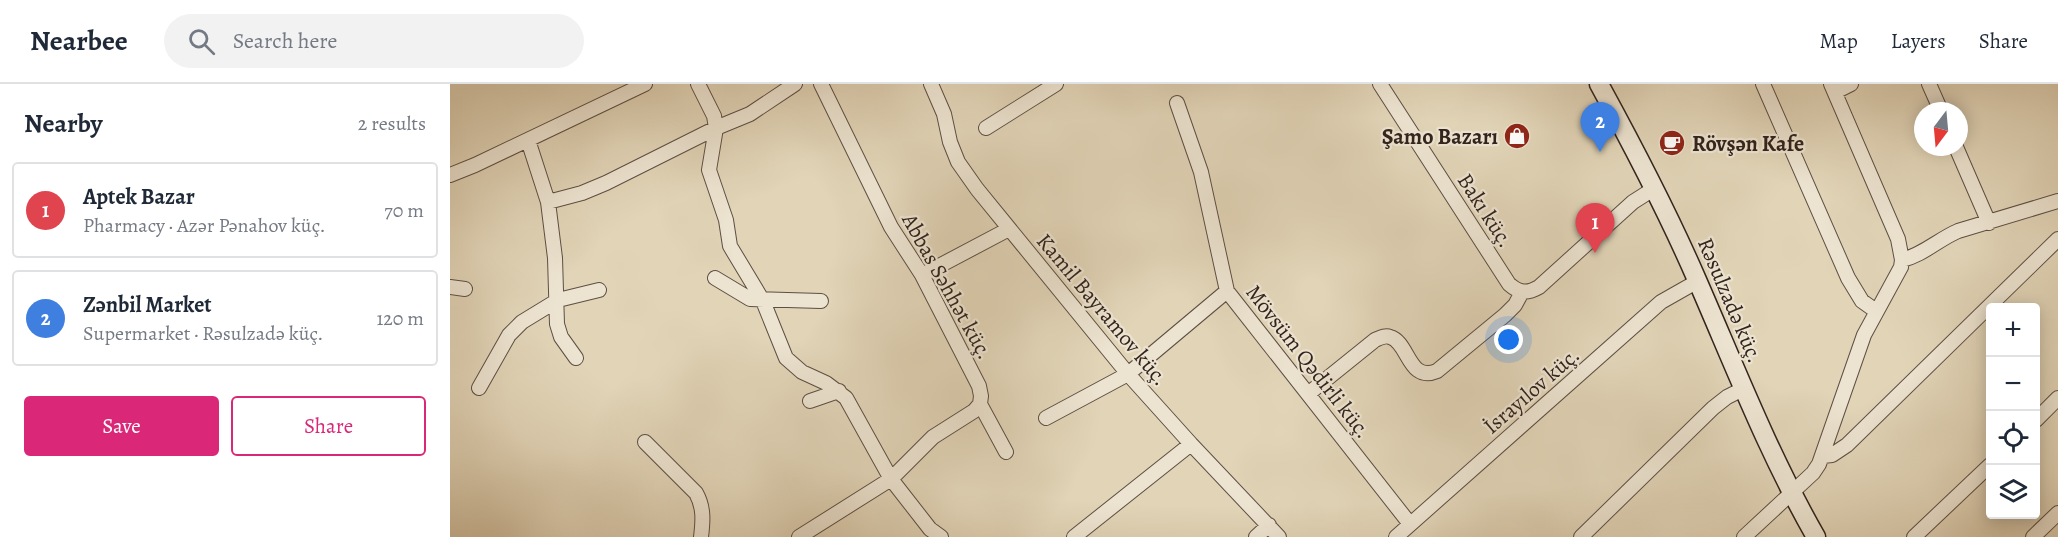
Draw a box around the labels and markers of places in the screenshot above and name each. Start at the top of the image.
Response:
pin: 2 [1580,103,1620,152]
shop icon: Şamo Bazarı [1502,121,1532,151]
place label: Şamo Bazarı [1382,122,1498,152]
cafe icon: Rövşən Kafe [1657,128,1687,158]
place label: Rövşən Kafe [1692,129,1804,159]
pin: 1 [1576,204,1614,253]

